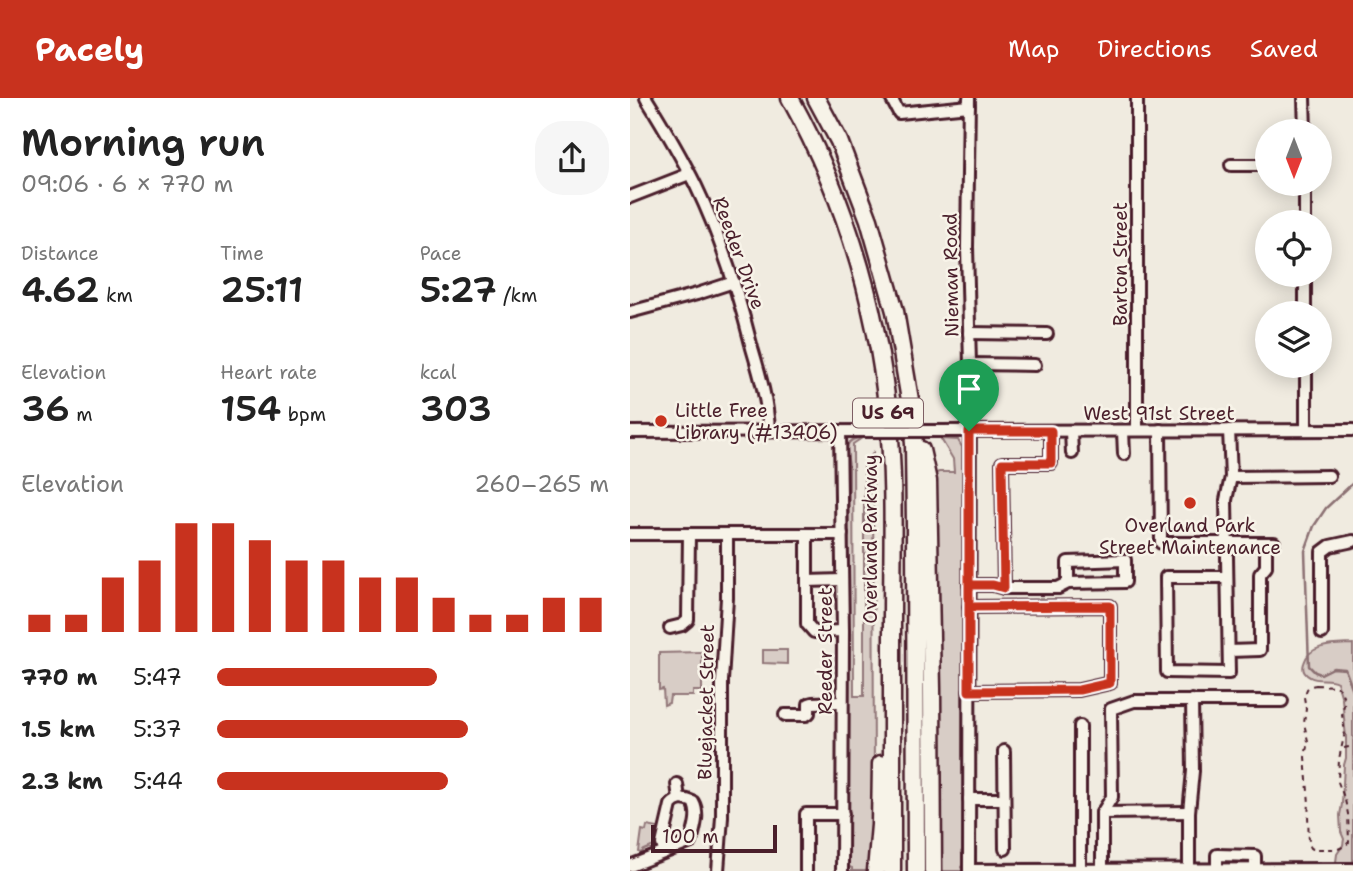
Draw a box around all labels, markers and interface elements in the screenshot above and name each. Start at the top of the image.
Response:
text: Pacely [35,27,144,72]
text: Map [1008,33,1059,65]
text: Directions [1097,33,1212,65]
text: Saved [1250,33,1318,65]
text: Morning run [21,117,265,168]
north arrow [1255,119,1332,196]
map controls [1255,119,1332,378]
button: share [535,121,609,195]
text: 09:06 · 6 × 770 m [21,169,233,199]
street label: Reeder Drive [707,193,771,313]
street label: Barton Street [1108,202,1133,326]
button: locate [1255,210,1332,287]
street label: Nieman Road [937,213,965,337]
text: Distance [21,241,99,266]
text: Time [220,241,264,266]
text: Pace [420,241,461,266]
text: 4.62 [21,266,100,313]
text: 25:11 [220,266,304,313]
text: 5:27 [420,266,497,313]
text: km [100,283,133,308]
text: /km [497,283,537,308]
button: layers [1255,301,1332,378]
pin [939,359,999,431]
text: Elevation [21,360,106,385]
text: Heart rate [220,360,317,385]
text: kcal [420,360,457,385]
icon: arrive [950,370,988,408]
text: 36 [21,385,70,432]
text: 154 [220,385,281,432]
text: 303 [420,385,492,432]
place label: Little Free Library (#13406) [675,398,838,445]
road number: US 69 [853,398,923,428]
street label: West 91st Street [1083,401,1235,426]
text: m [70,402,93,427]
text: bpm [281,402,326,427]
marker: Little Free Library (#13406) [653,413,669,429]
street label: Overland Parkway [858,454,883,624]
text: Elevation [21,469,124,499]
text: 260–265 m [474,469,609,499]
marker: Overland Park Street Maintenance [1182,495,1198,511]
place label: Overland Park Street Maintenance [1099,513,1281,560]
street label: Reeder Street [813,587,838,715]
street label: Bluejacket Street [692,624,720,780]
text: 770 m [21,662,97,692]
text: 5:47 [133,662,182,692]
text: 1.5 km [21,714,95,744]
text: 5:37 [133,714,182,744]
text: 2.3 km [21,766,103,796]
text: 5:44 [133,766,183,796]
scale bar [651,822,777,854]
text: 100 m [662,824,719,849]

